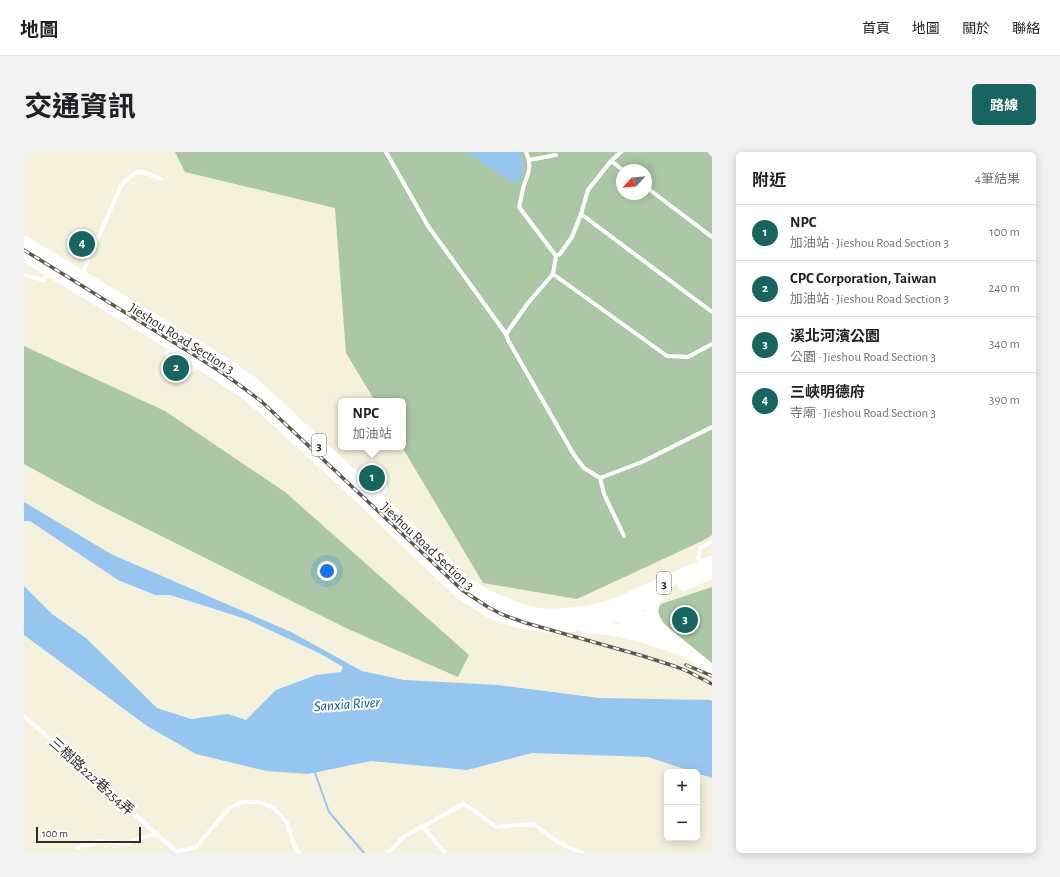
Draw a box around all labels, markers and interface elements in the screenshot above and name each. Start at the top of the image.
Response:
text: 地圖 [20,21,58,40]
text: 首頁 [862,22,890,36]
text: 地圖 [912,22,940,36]
text: 關於 [962,22,990,36]
text: 聯絡 [1012,22,1040,36]
button: 路線 [972,84,1036,125]
text: 交通資訊 [24,94,136,122]
north arrow [616,164,652,200]
text: 附近 [752,172,786,189]
text: 4筆結果 [975,173,1020,186]
text: NPC [790,215,816,230]
text: 1 [763,226,767,239]
text: 100 m [989,226,1020,239]
pin: 4 [69,229,95,259]
text: 加油站 · Jieshou Road Section 3 [790,237,949,250]
text: CPC Corporation, Taiwan [790,271,937,286]
text: 2 [762,282,768,295]
text: 240 m [988,282,1020,295]
text: 加油站 · Jieshou Road Section 3 [790,293,949,306]
street label: Jieshou Road Section 3 [126,301,237,377]
text: 溪北河濱公園 [790,329,880,344]
text: 3 [762,338,768,351]
text: 340 m [989,338,1020,351]
text: 公園 · Jieshou Road Section 3 [790,351,936,364]
pin: 2 [163,353,189,383]
text: 三峽明德府 [790,385,865,400]
text: 4 [762,394,768,407]
text: 390 m [989,394,1020,407]
popup [338,398,406,450]
text: NPC [352,406,379,421]
text: 寺廟 · Jieshou Road Section 3 [790,407,936,420]
text: 加油站 [352,428,392,441]
road number: 3 [312,434,326,456]
pin: 1 [359,463,385,493]
street label: Jieshou Road Section 3 [378,500,477,593]
your location [317,561,337,581]
road number: 3 [657,572,671,594]
pin: 3 [672,605,698,635]
water label: Sanxia River [313,695,382,714]
street label: 三樹路222巷254弄 [46,734,138,818]
map controls [664,769,700,841]
button: + [664,769,700,805]
button: − [664,805,700,841]
scale bar [36,825,141,844]
text: 100 m [42,828,68,839]

